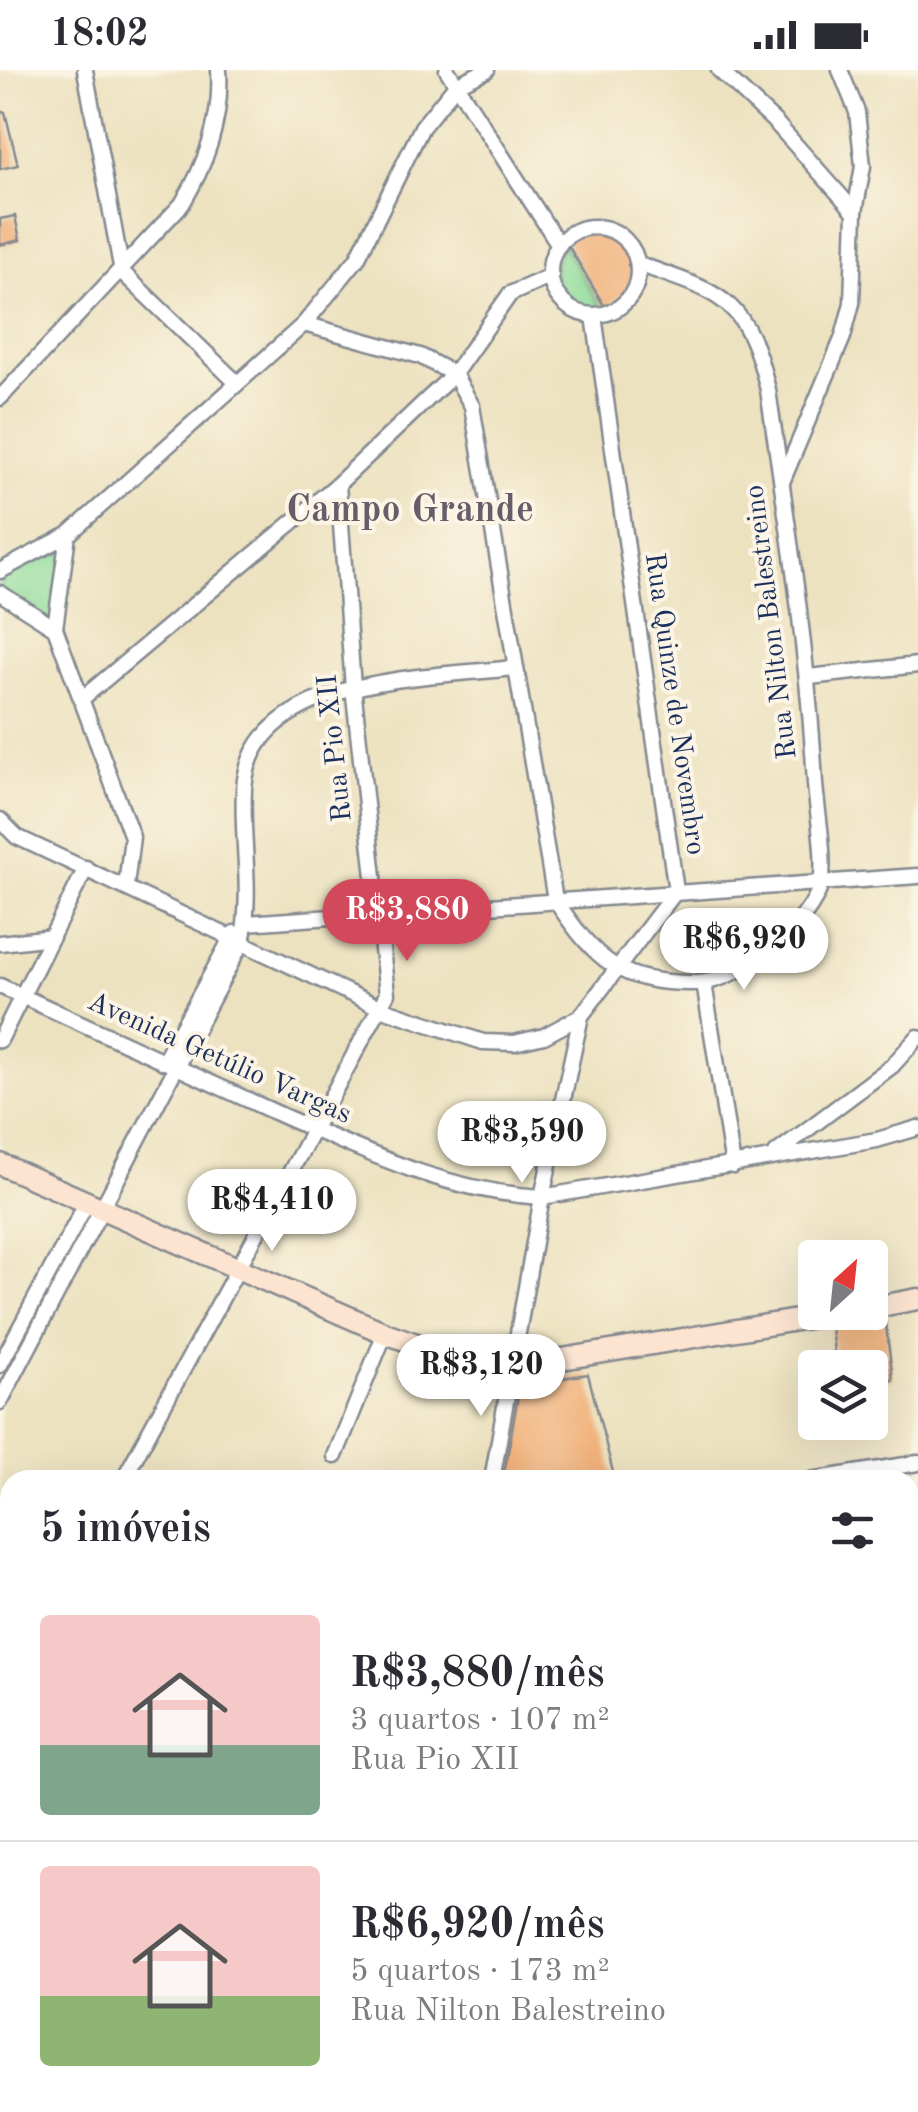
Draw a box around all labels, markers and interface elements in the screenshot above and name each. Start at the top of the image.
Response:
text: 18:02 [50,16,149,54]
street label: Rua Nilton Balestreino [741,483,803,761]
district label: Campo Grande [286,492,534,530]
street label: Rua Quinze de Novembro [639,551,709,857]
street label: Rua Pio XII [314,673,358,823]
pin: R$3,880 [315,879,499,964]
text: R$3,880 [344,895,470,927]
pin: R$6,920 [652,908,836,993]
text: R$6,920 [681,924,807,956]
street label: Avenida Getúlio Vargas [83,988,355,1130]
pin: R$3,590 [430,1101,614,1186]
text: R$3,590 [459,1117,585,1149]
pin: R$4,410 [180,1169,364,1254]
text: R$4,410 [209,1185,335,1217]
north arrow [798,1240,888,1330]
map controls [798,1240,888,1440]
pin: R$3,120 [389,1334,573,1419]
text: R$3,120 [418,1350,544,1382]
button: layers [798,1350,888,1440]
icon: filters [825,1503,880,1558]
text: 5 imóveis [40,1509,211,1551]
text: R$3,880/mês [350,1654,605,1696]
icon: home [120,1655,240,1775]
text: 3 quartos · 107 m² [350,1705,610,1737]
text: Rua Pio XII [350,1745,519,1777]
text: R$6,920/mês [350,1905,605,1947]
icon: home [120,1906,240,2026]
text: 5 quartos · 173 m² [350,1956,610,1988]
text: Rua Nilton Balestreino [350,1996,666,2028]

